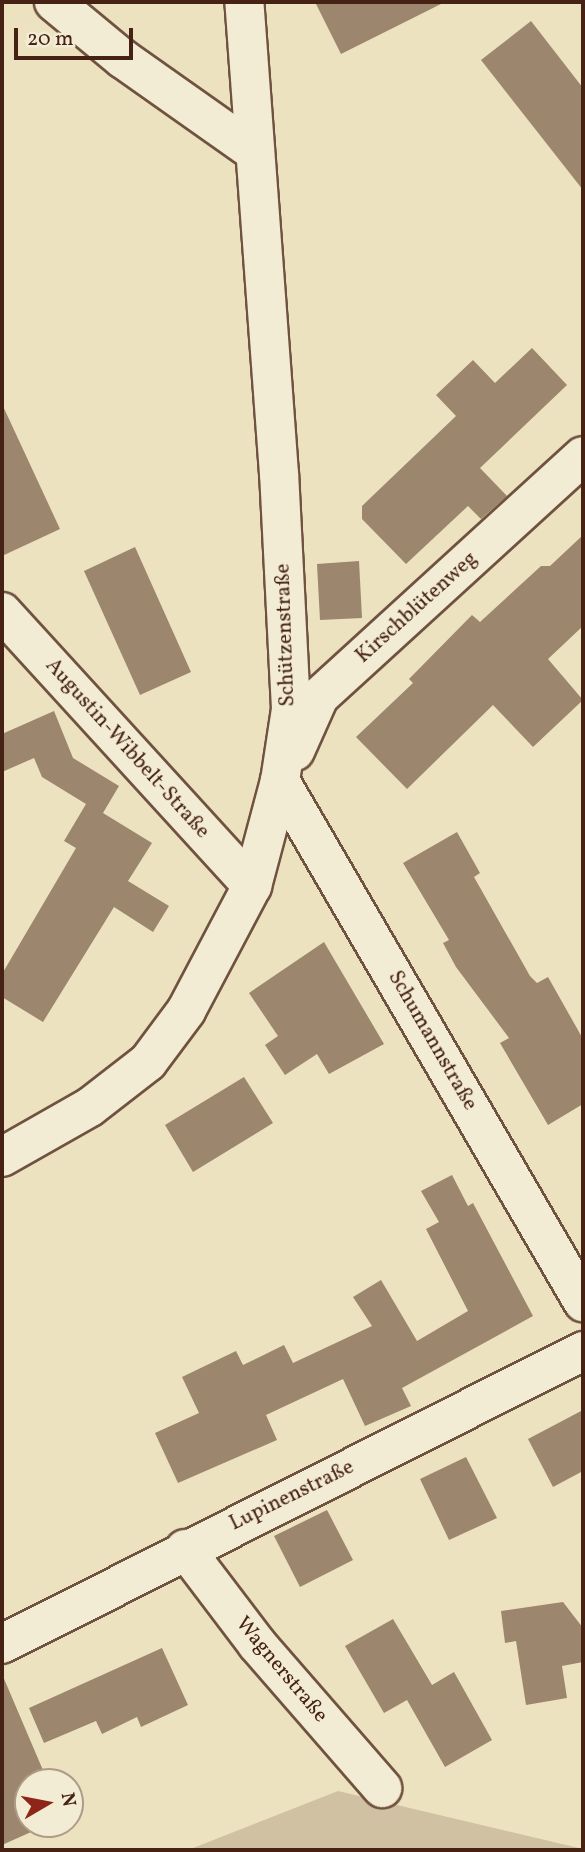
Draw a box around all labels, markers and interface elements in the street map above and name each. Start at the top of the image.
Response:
scale bar [18,14,136,58]
text: 20 m [27,25,73,54]
street label: Kirschblütenweg [351,547,483,669]
street label: Schützenstraße [271,563,301,707]
street label: Augustin-Wibbelt-Straße [39,654,215,844]
street label: Schumannstraße [382,967,482,1115]
street label: Lupinenstraße [226,1455,358,1537]
street label: Wagnerstraße [230,1612,332,1728]
north arrow [14,1768,84,1838]
text: N [54,1791,82,1809]

